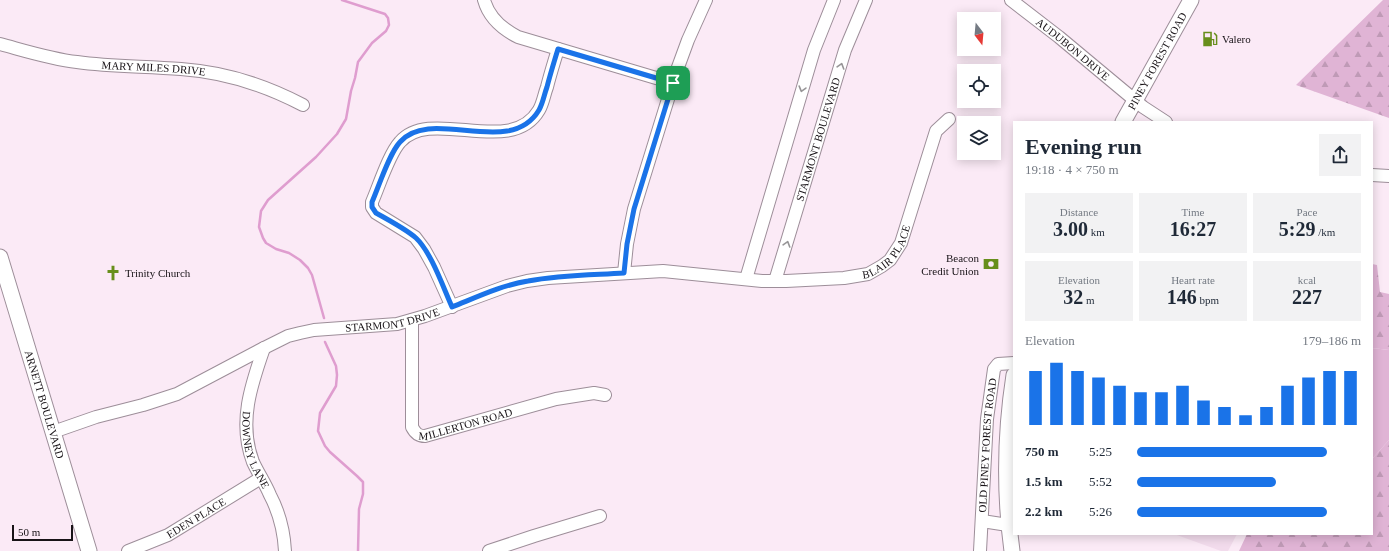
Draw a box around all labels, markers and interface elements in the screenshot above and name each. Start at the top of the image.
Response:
street label: PINEY FOREST ROAD [1125,10,1189,112]
north arrow [957,12,1001,56]
map controls [957,12,1001,160]
street label: AUDUBON DRIVE [1034,16,1112,83]
fuel station icon: Valero [1201,30,1219,48]
place label: Valero [1222,33,1251,45]
street label: MARY MILES DRIVE [101,59,207,78]
one-way arrow [836,63,844,70]
button: locate [957,64,1001,108]
pin [656,66,690,100]
icon: arrive [662,72,684,94]
street label: STARMONT BOULEVARD [794,76,842,203]
one-way arrow [798,86,807,93]
button: layers [957,116,1001,160]
text: Evening run [1025,134,1142,159]
button: share [1319,134,1361,176]
text: 19:18 · 4 × 750 m [1025,162,1119,177]
text: Distance [1060,206,1098,218]
text: Time [1182,206,1204,218]
text: Pace [1297,206,1317,218]
text: 3.00 [1053,218,1088,240]
text: 16:27 [1170,218,1216,240]
text: 5:29 [1279,218,1315,240]
street label: BLAIR PLACE [861,223,912,281]
text: km [1088,226,1105,238]
text: /km [1315,226,1335,238]
one-way arrow [782,241,791,248]
place label: Beacon Credit Union [921,252,979,277]
bank icon: Beacon Credit Union [982,255,1000,273]
church icon: Trinity Church [104,264,122,282]
place label: Trinity Church [125,267,191,279]
text: Elevation [1058,274,1100,286]
text: Heart rate [1171,274,1215,286]
text: kcal [1298,274,1316,286]
text: 32 [1063,286,1083,308]
text: 146 [1167,286,1197,308]
text: 227 [1292,286,1322,308]
text: m [1083,294,1095,306]
text: bpm [1197,294,1219,306]
street label: STARMONT DRIVE [345,305,441,334]
text: Elevation [1025,333,1075,348]
text: 179–186 m [1302,333,1361,348]
street label: ARNETT BOULEVARD [23,349,67,460]
street label: OLD PINEY FOREST ROAD [976,377,999,513]
street label: MILLERTON ROAD [418,406,514,442]
street label: DOWNEY LANE [240,411,272,491]
text: 750 m [1025,444,1059,459]
text: 5:25 [1089,444,1112,459]
text: 1.5 km [1025,474,1063,489]
text: 5:52 [1089,474,1112,489]
street label: EDEN PLACE [164,495,228,540]
text: 2.2 km [1025,504,1063,519]
text: 5:26 [1089,504,1112,519]
scale bar [12,523,73,542]
text: 50 m [18,526,40,538]

